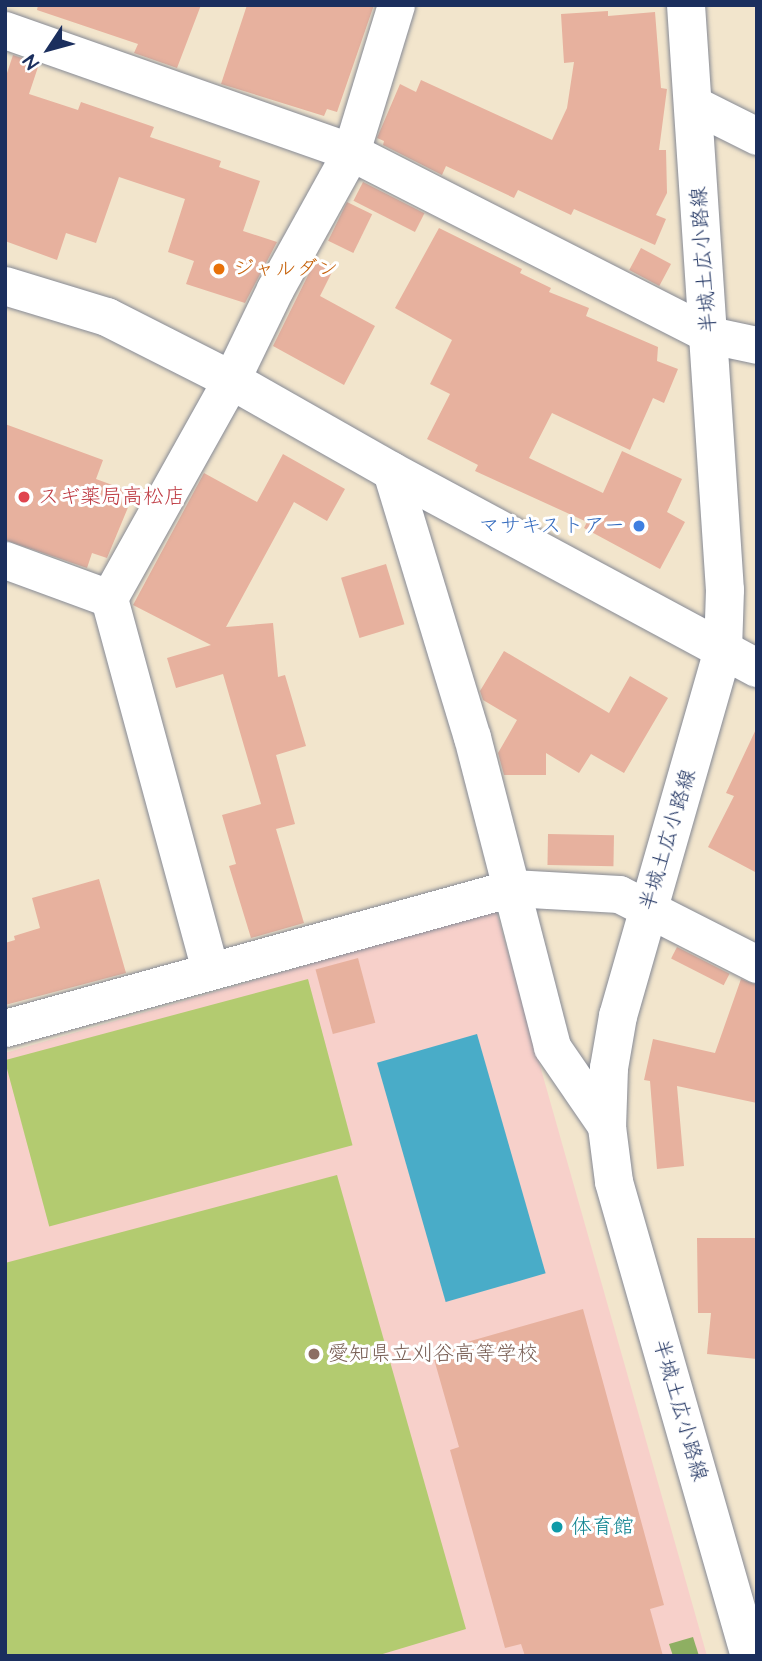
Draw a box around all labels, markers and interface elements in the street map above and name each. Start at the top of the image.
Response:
north arrow [14,14,84,84]
text: N [17,49,46,74]
street label: 半城土広小路線 [686,186,722,334]
place label: ジャルダン [233,256,338,282]
marker: ジャルダン [211,261,227,277]
place label: スギ薬局高松店 [38,484,185,510]
marker: スギ薬局高松店 [16,489,32,505]
place label: マサキストアー [479,513,625,539]
marker: マサキストアー [631,518,647,534]
street label: 半城土広小路線 [634,766,702,914]
street label: 半城土広小路線 [648,1336,712,1484]
place label: 愛知県立刈谷高等学校 [328,1341,538,1367]
marker: 愛知県立刈谷高等学校 [306,1346,322,1362]
place label: 体育館 [571,1514,634,1540]
marker: 体育館 [549,1519,565,1535]

